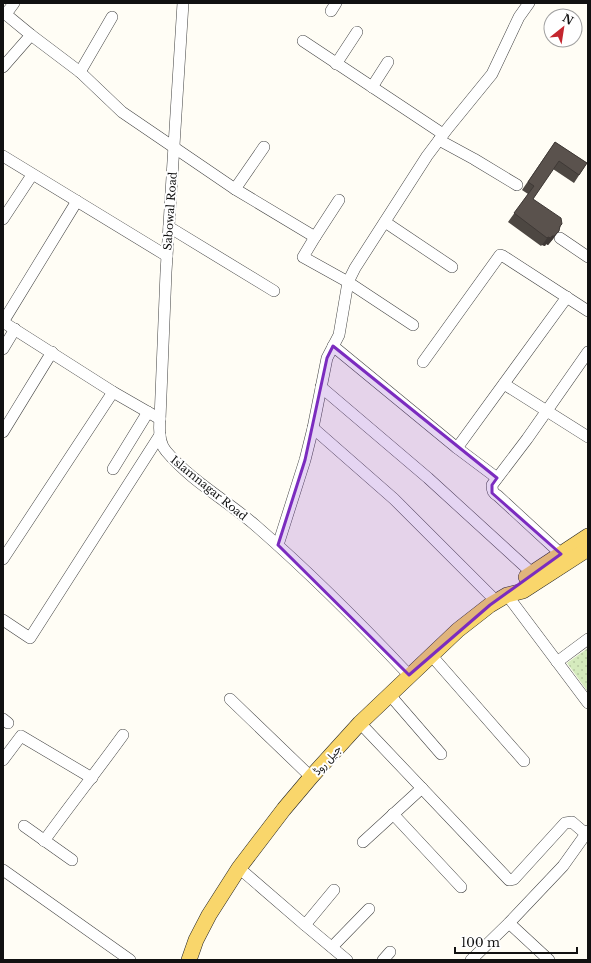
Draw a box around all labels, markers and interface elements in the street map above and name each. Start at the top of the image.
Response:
north arrow [543,8,583,48]
text: N [560,11,577,28]
street label: Sabowal Road [160,171,180,251]
street label: Islamnagar Road [168,453,251,524]
street label: جیل روڈ [310,742,344,778]
scale bar [455,929,577,955]
text: 100 m [461,935,500,950]

